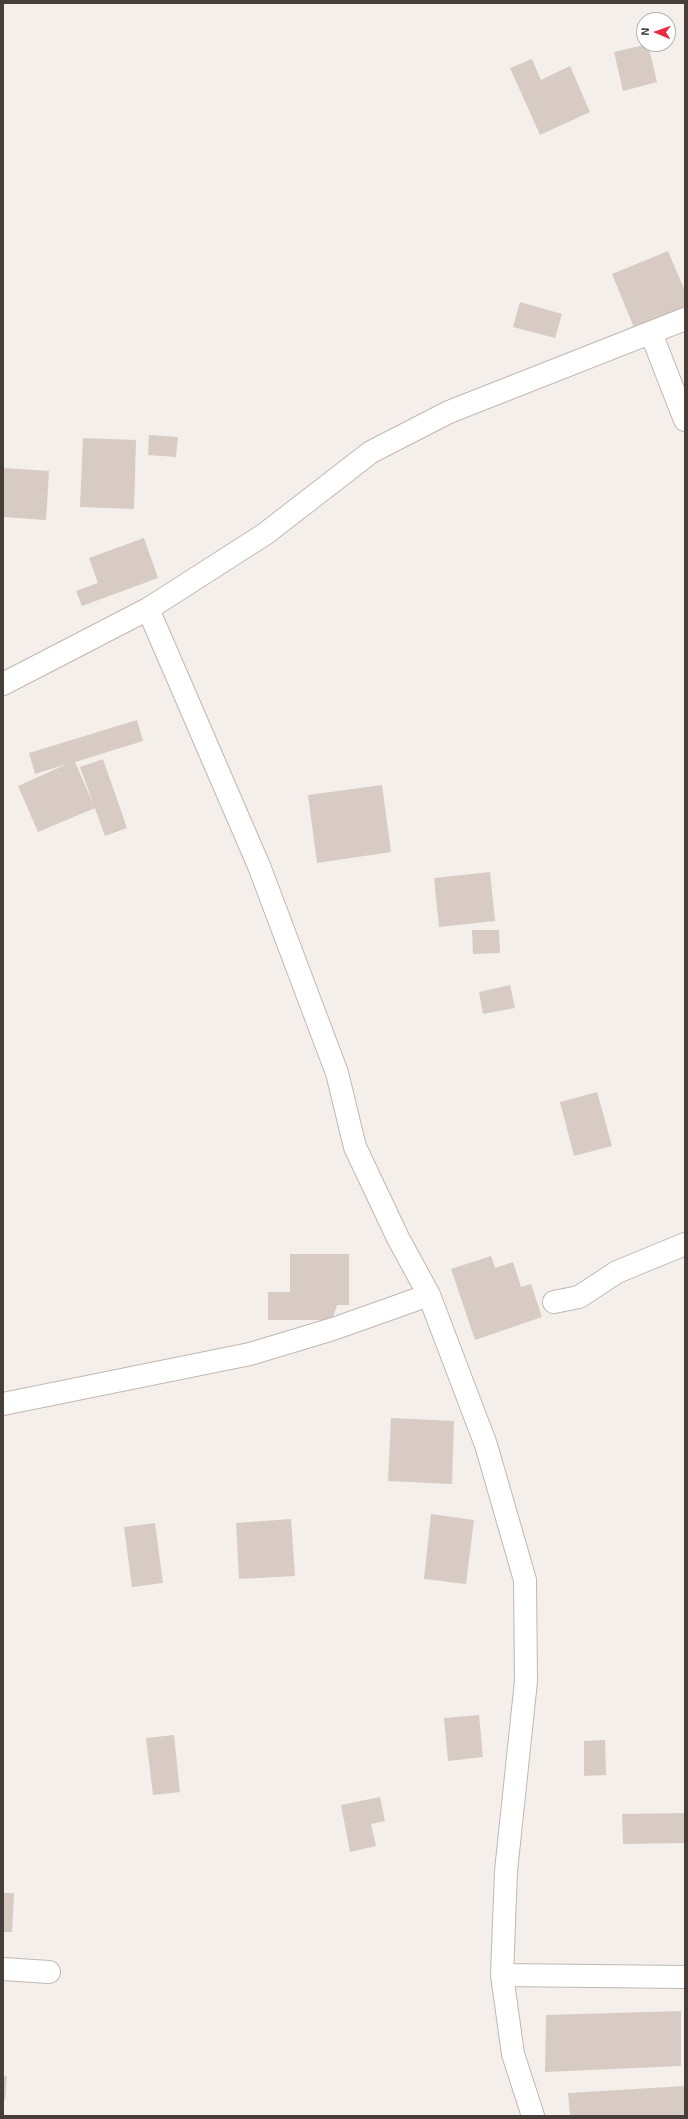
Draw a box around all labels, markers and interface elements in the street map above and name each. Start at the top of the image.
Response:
north arrow [636,12,676,52]
text: N [638,27,651,36]

